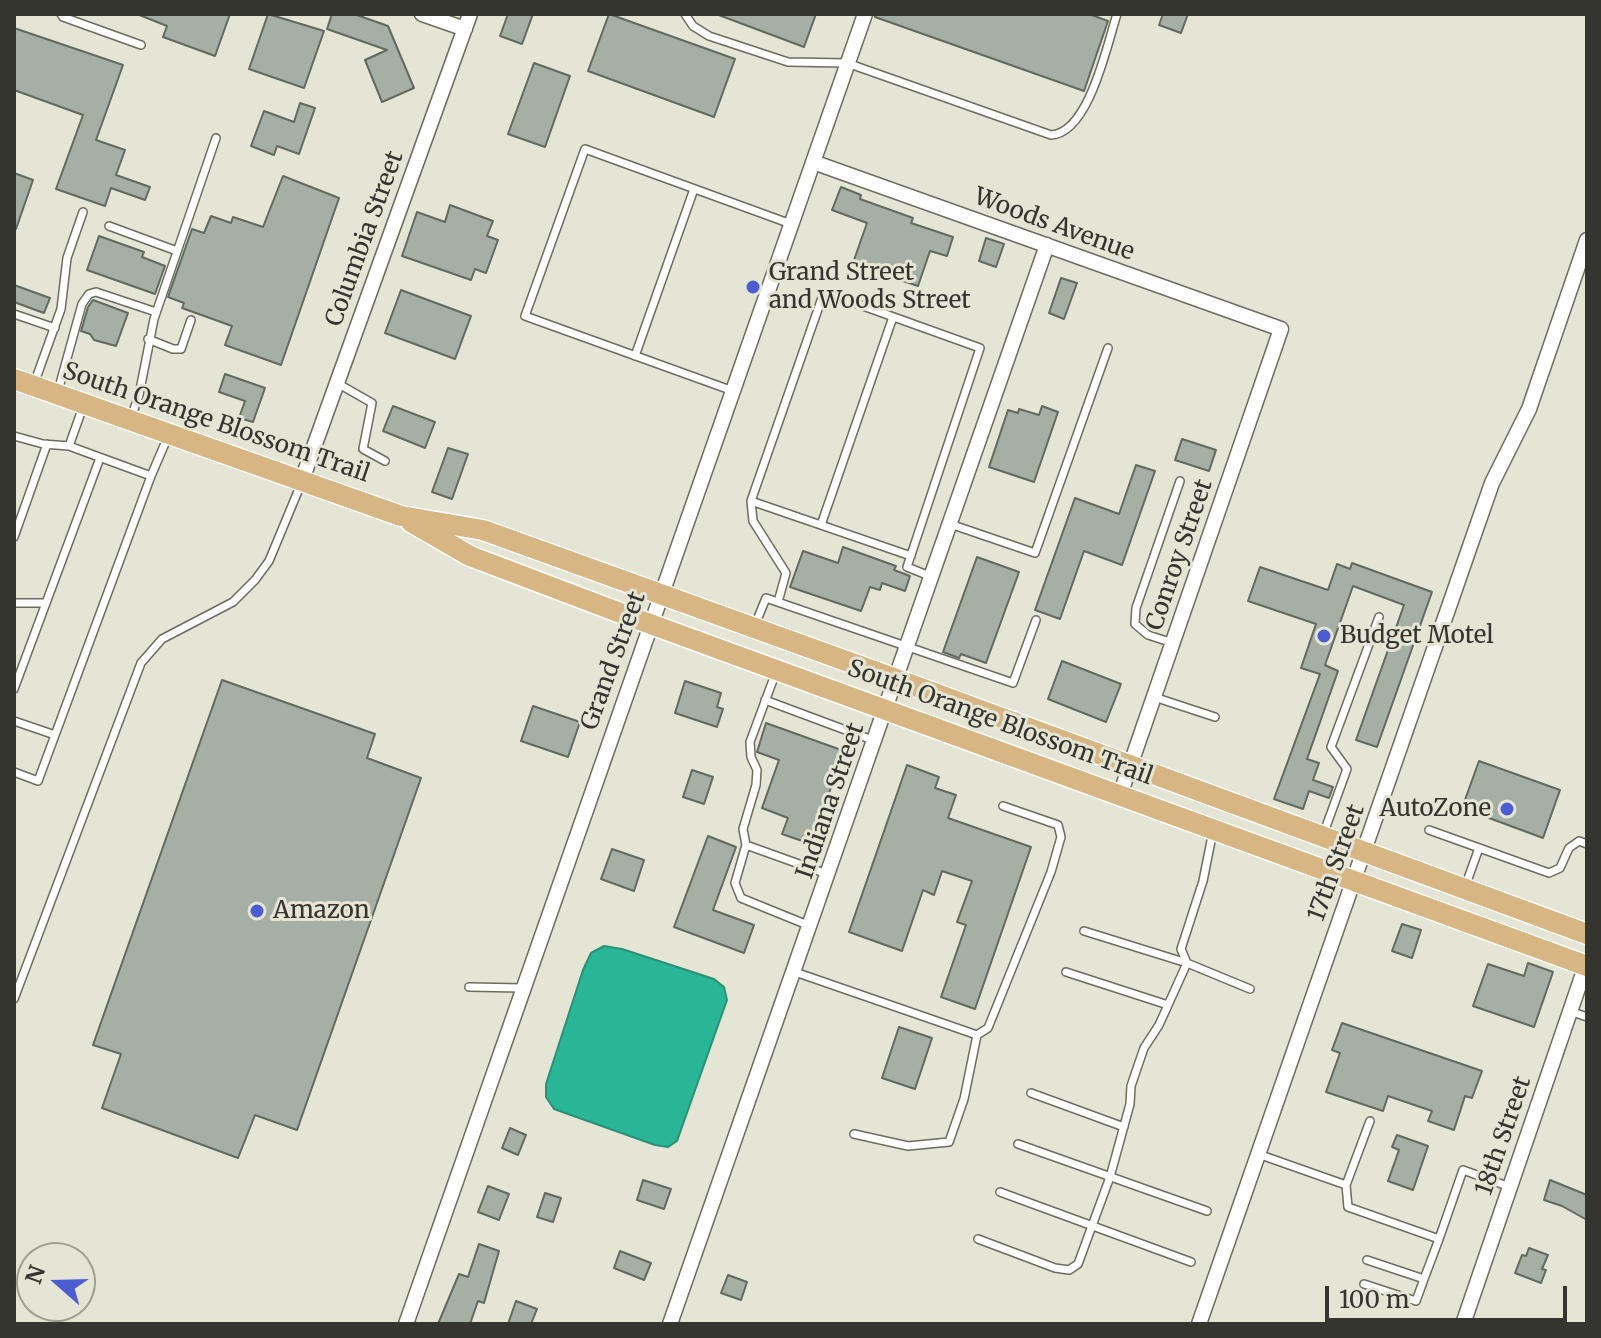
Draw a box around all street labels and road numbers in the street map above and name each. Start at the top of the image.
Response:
street label: Columbia Street [320,148,410,330]
street label: Woods Avenue [970,183,1138,267]
street label: South Orange Blossom Trail [59,357,373,489]
street label: Conroy Street [1141,476,1219,634]
street label: Grand Street [576,588,652,734]
street label: South Orange Blossom Trail [843,654,1157,792]
street label: Indiana Street [791,719,871,883]
street label: 17th Street [1303,801,1371,925]
street label: 18th Street [1470,1073,1538,1199]

